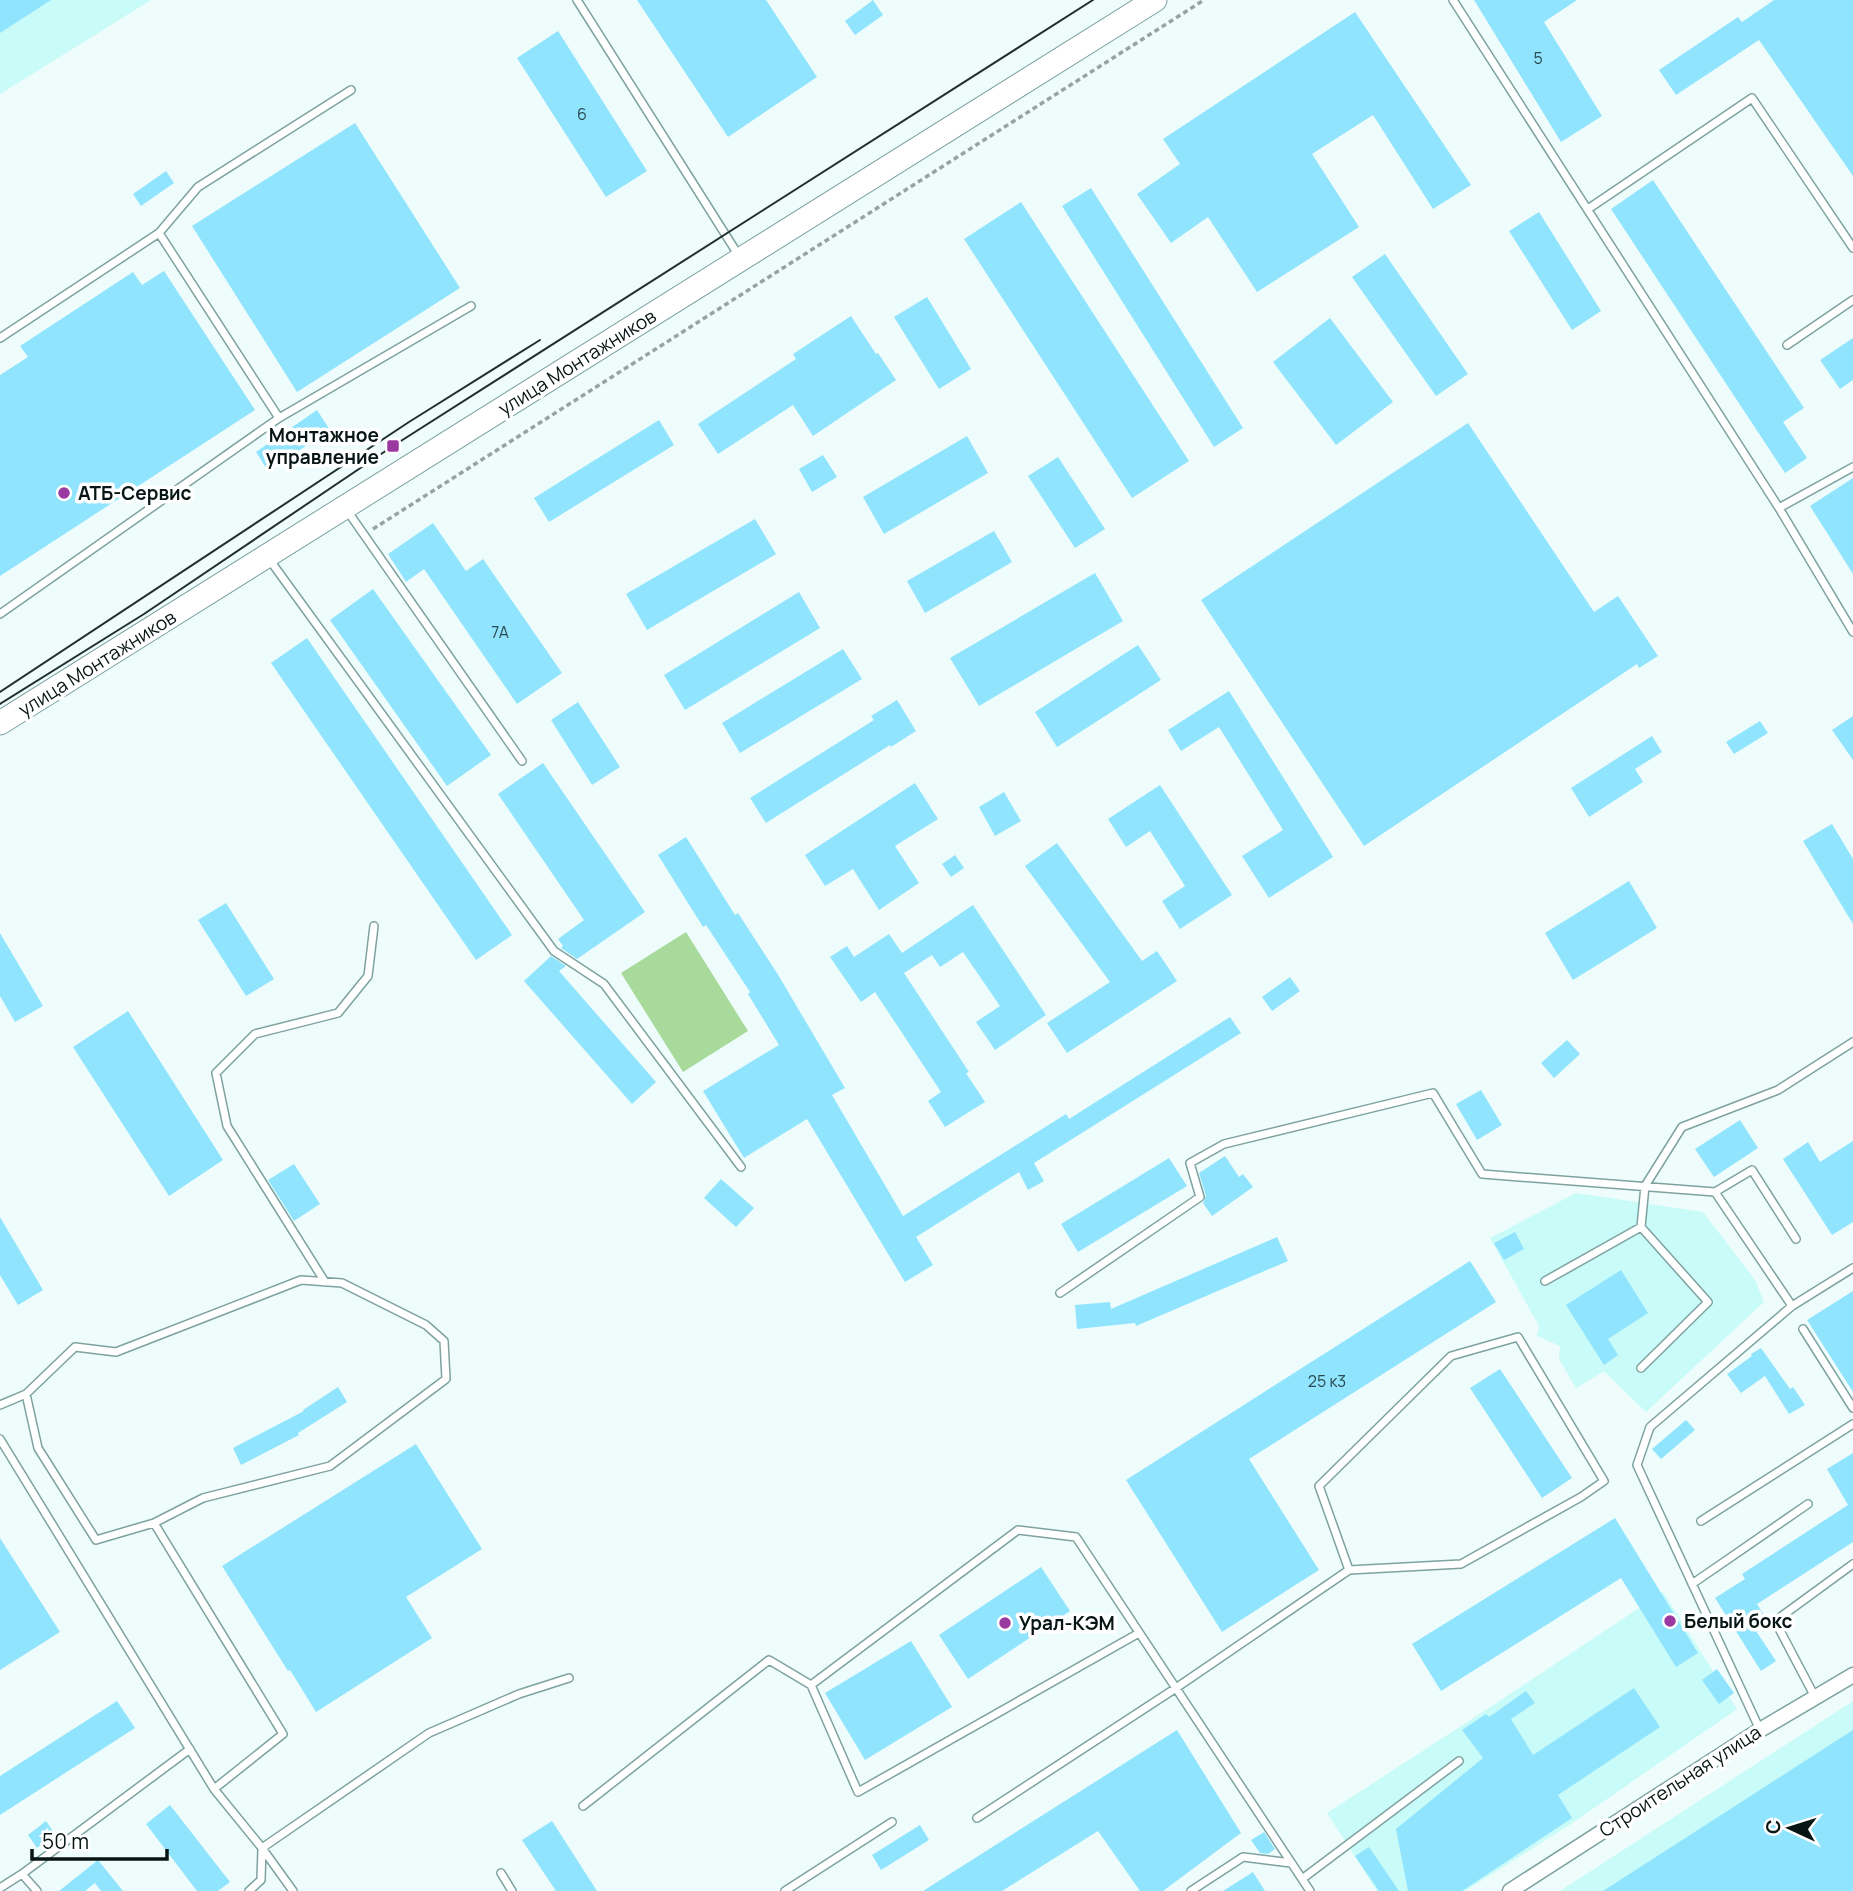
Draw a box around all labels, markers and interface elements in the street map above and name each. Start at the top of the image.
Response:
house number: 5 [1533,47,1543,69]
house number: 6 [577,103,587,125]
street label: улица Монтажников [493,303,661,421]
place label: Монтажное управление [266,422,379,470]
marker: Монтажное управление [385,438,401,454]
place label: АТБ-Сервис [78,480,192,506]
marker: АТБ-Сервис [56,485,72,501]
street label: улица Монтажников [13,604,181,722]
house number: 7А [491,621,509,643]
house number: 25 к3 [1308,1370,1346,1392]
place label: Белый бокс [1684,1608,1793,1634]
place label: Урал-КЭМ [1019,1610,1115,1636]
marker: Белый бокс [1662,1613,1678,1629]
marker: Урал-КЭМ [997,1615,1013,1631]
street label: Строительная улица [1594,1719,1766,1843]
north arrow [1755,1793,1825,1863]
scale bar [32,1818,166,1862]
text: С [1760,1819,1786,1835]
text: 50 m [42,1827,89,1855]

